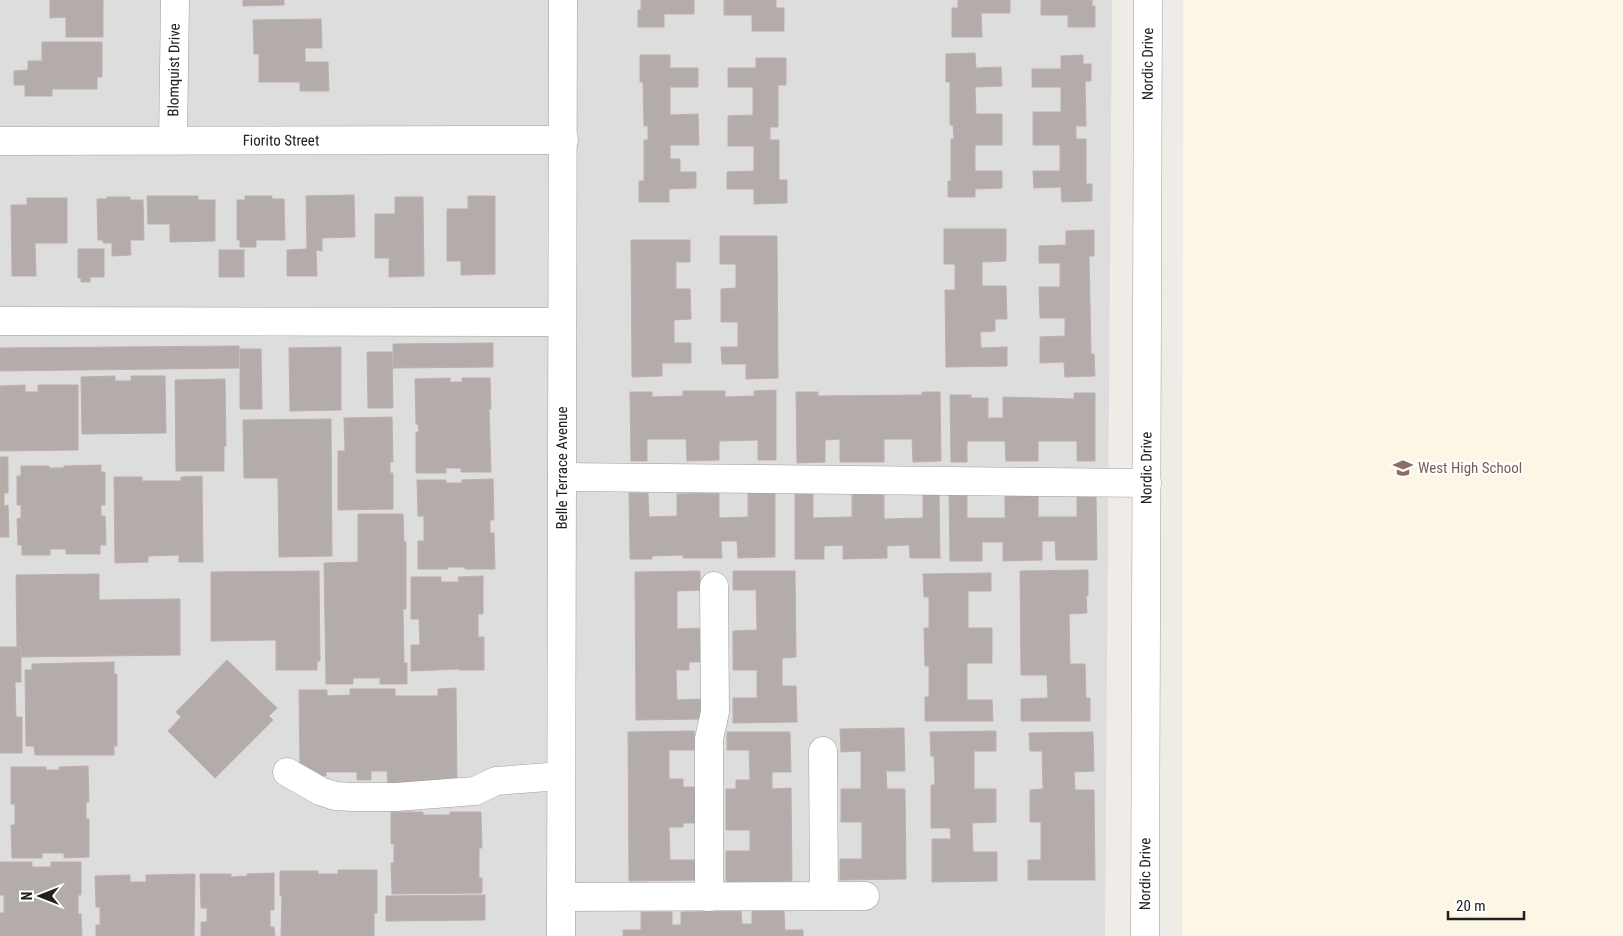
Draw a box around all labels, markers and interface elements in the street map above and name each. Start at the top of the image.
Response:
street label: Blomquist Drive [164,23,184,117]
street label: Nordic Drive [1139,28,1157,100]
street label: Fiorito Street [243,131,319,150]
street label: Belle Terrace Avenue [553,406,571,530]
street label: Nordic Drive [1137,432,1156,504]
school or university icon: West High School [1392,457,1414,479]
place label: West High School [1418,459,1522,477]
street label: Nordic Drive [1136,838,1154,910]
north arrow [15,871,65,921]
scale bar [1448,888,1524,920]
text: N [19,892,35,900]
text: 20 m [1456,897,1486,915]

